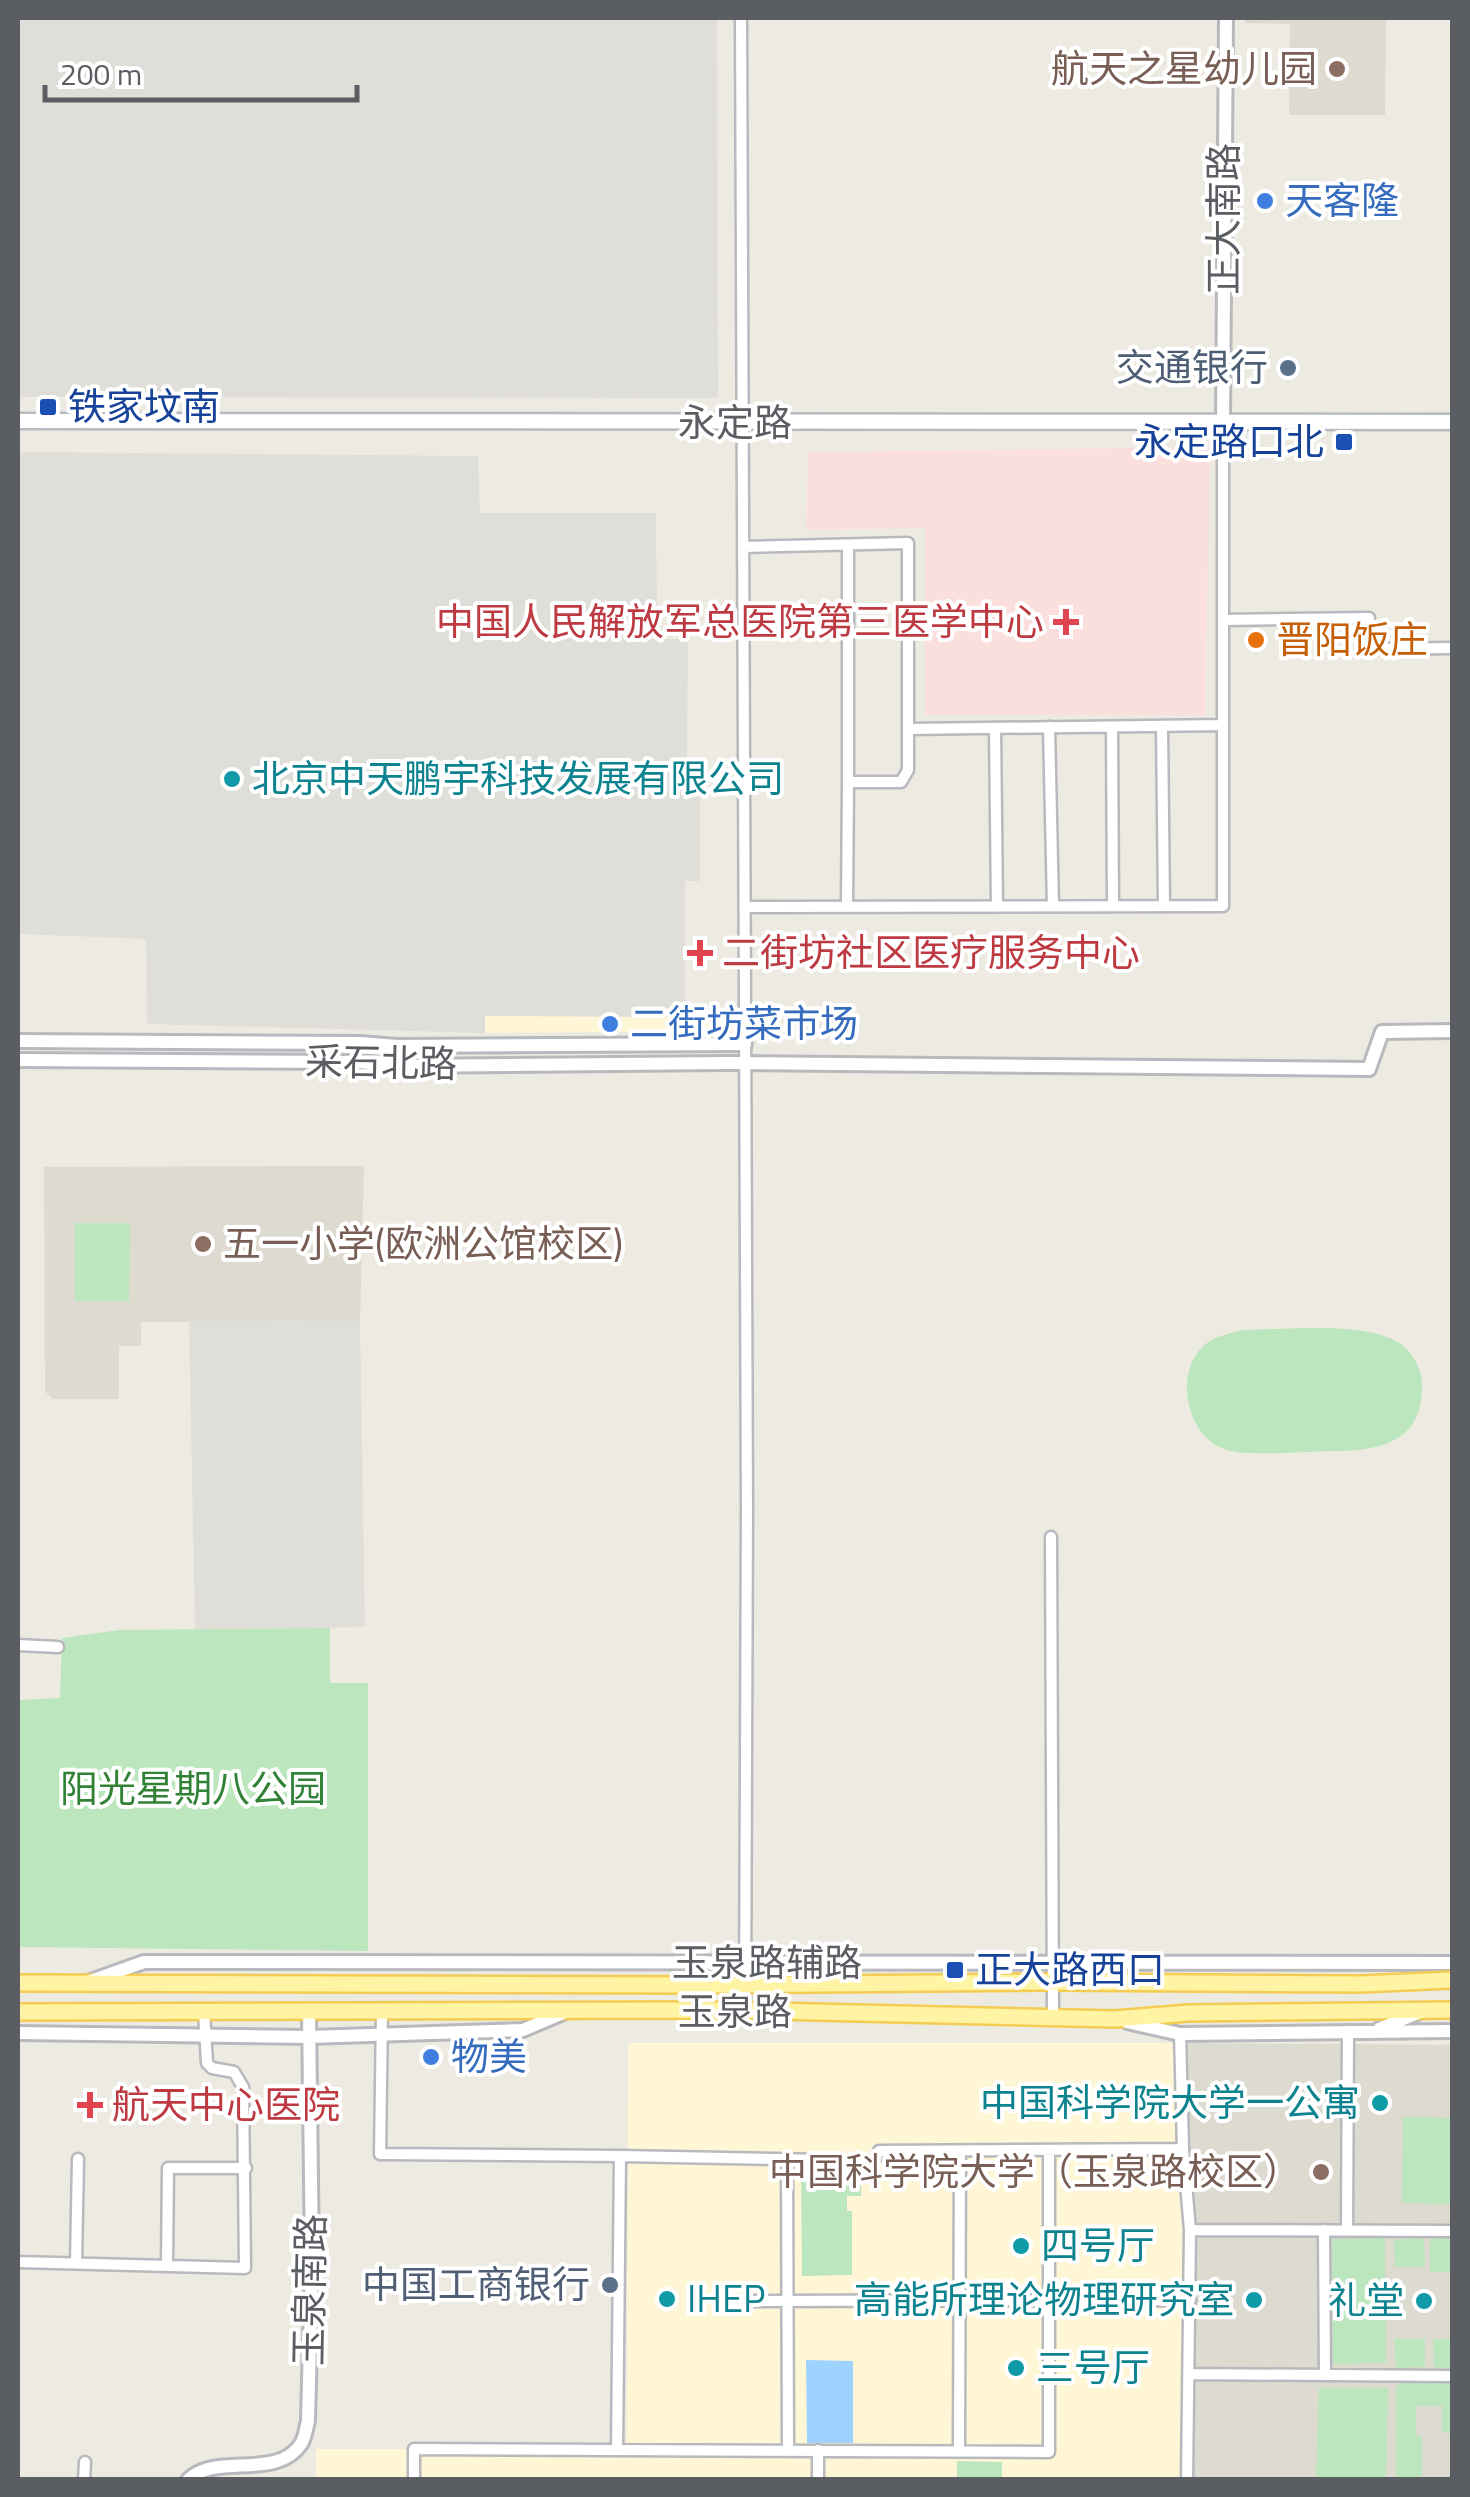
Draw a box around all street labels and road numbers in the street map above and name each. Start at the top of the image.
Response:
street label: 正大南路 [1194,143,1252,295]
street label: 永定路 [678,393,792,451]
street label: 采石北路 [305,1032,458,1092]
street label: 玉泉路辅路 [672,1933,862,1991]
street label: 玉泉路 [678,1982,792,2040]
street label: 玉泉南路 [279,2213,339,2366]

